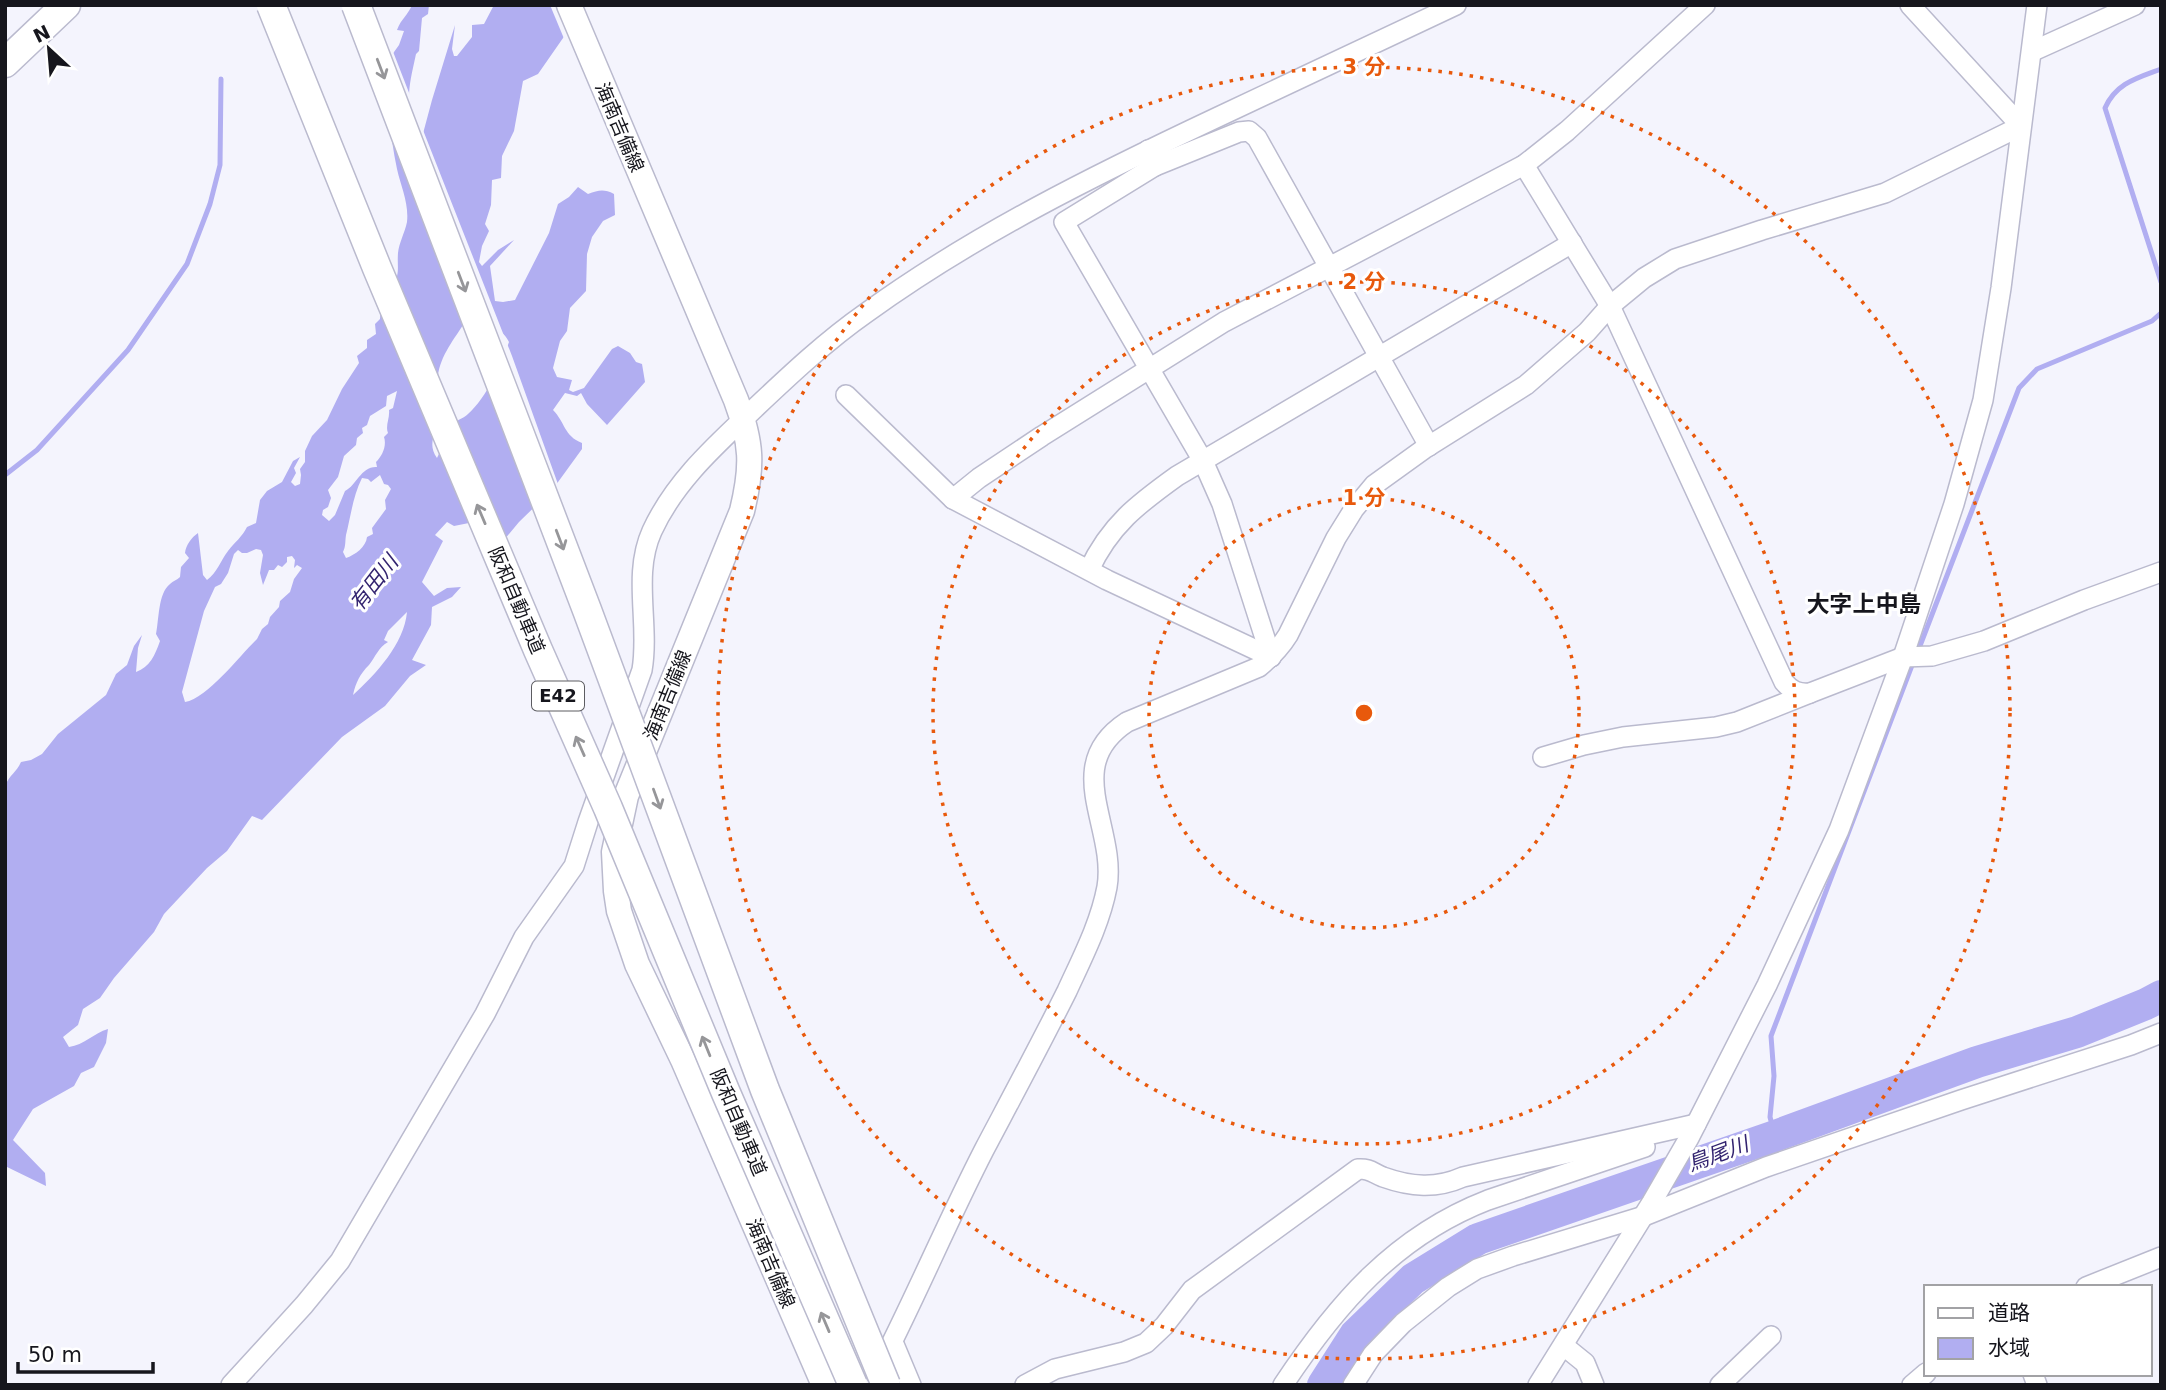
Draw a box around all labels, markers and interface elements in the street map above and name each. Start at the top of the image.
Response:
north arrow [14,14,84,84]
text: N [30,20,54,47]
text: 3 分 [1343,55,1385,79]
one-way arrow [375,58,388,79]
street label: 海南吉備線 [591,79,649,175]
one-way arrow [457,270,469,292]
text: 2 分 [1343,270,1385,294]
text: 1 分 [1343,486,1385,510]
one-way arrow [473,504,486,525]
one-way arrow [555,528,568,550]
street label: 阪和自動車道 [485,543,549,657]
water label: 有田川 [345,549,404,615]
district label: 大字上中島 [1807,591,1922,617]
street label: 海南吉備線 [639,647,695,743]
road number: E42 [532,682,584,710]
centre of rings [1352,701,1376,725]
one-way arrow [573,735,586,757]
one-way arrow [651,788,664,810]
one-way arrow [699,1035,712,1057]
street label: 阪和自動車道 [707,1065,771,1179]
water label: 鳥尾川 [1684,1131,1754,1176]
street label: 海南吉備線 [742,1215,800,1311]
legend [1924,1285,2152,1376]
text: 道路 [1988,1301,2030,1325]
one-way arrow [818,1312,831,1333]
scale bar [18,1330,152,1374]
text: 水域 [1988,1336,2030,1360]
text: 50 m [28,1343,82,1367]

